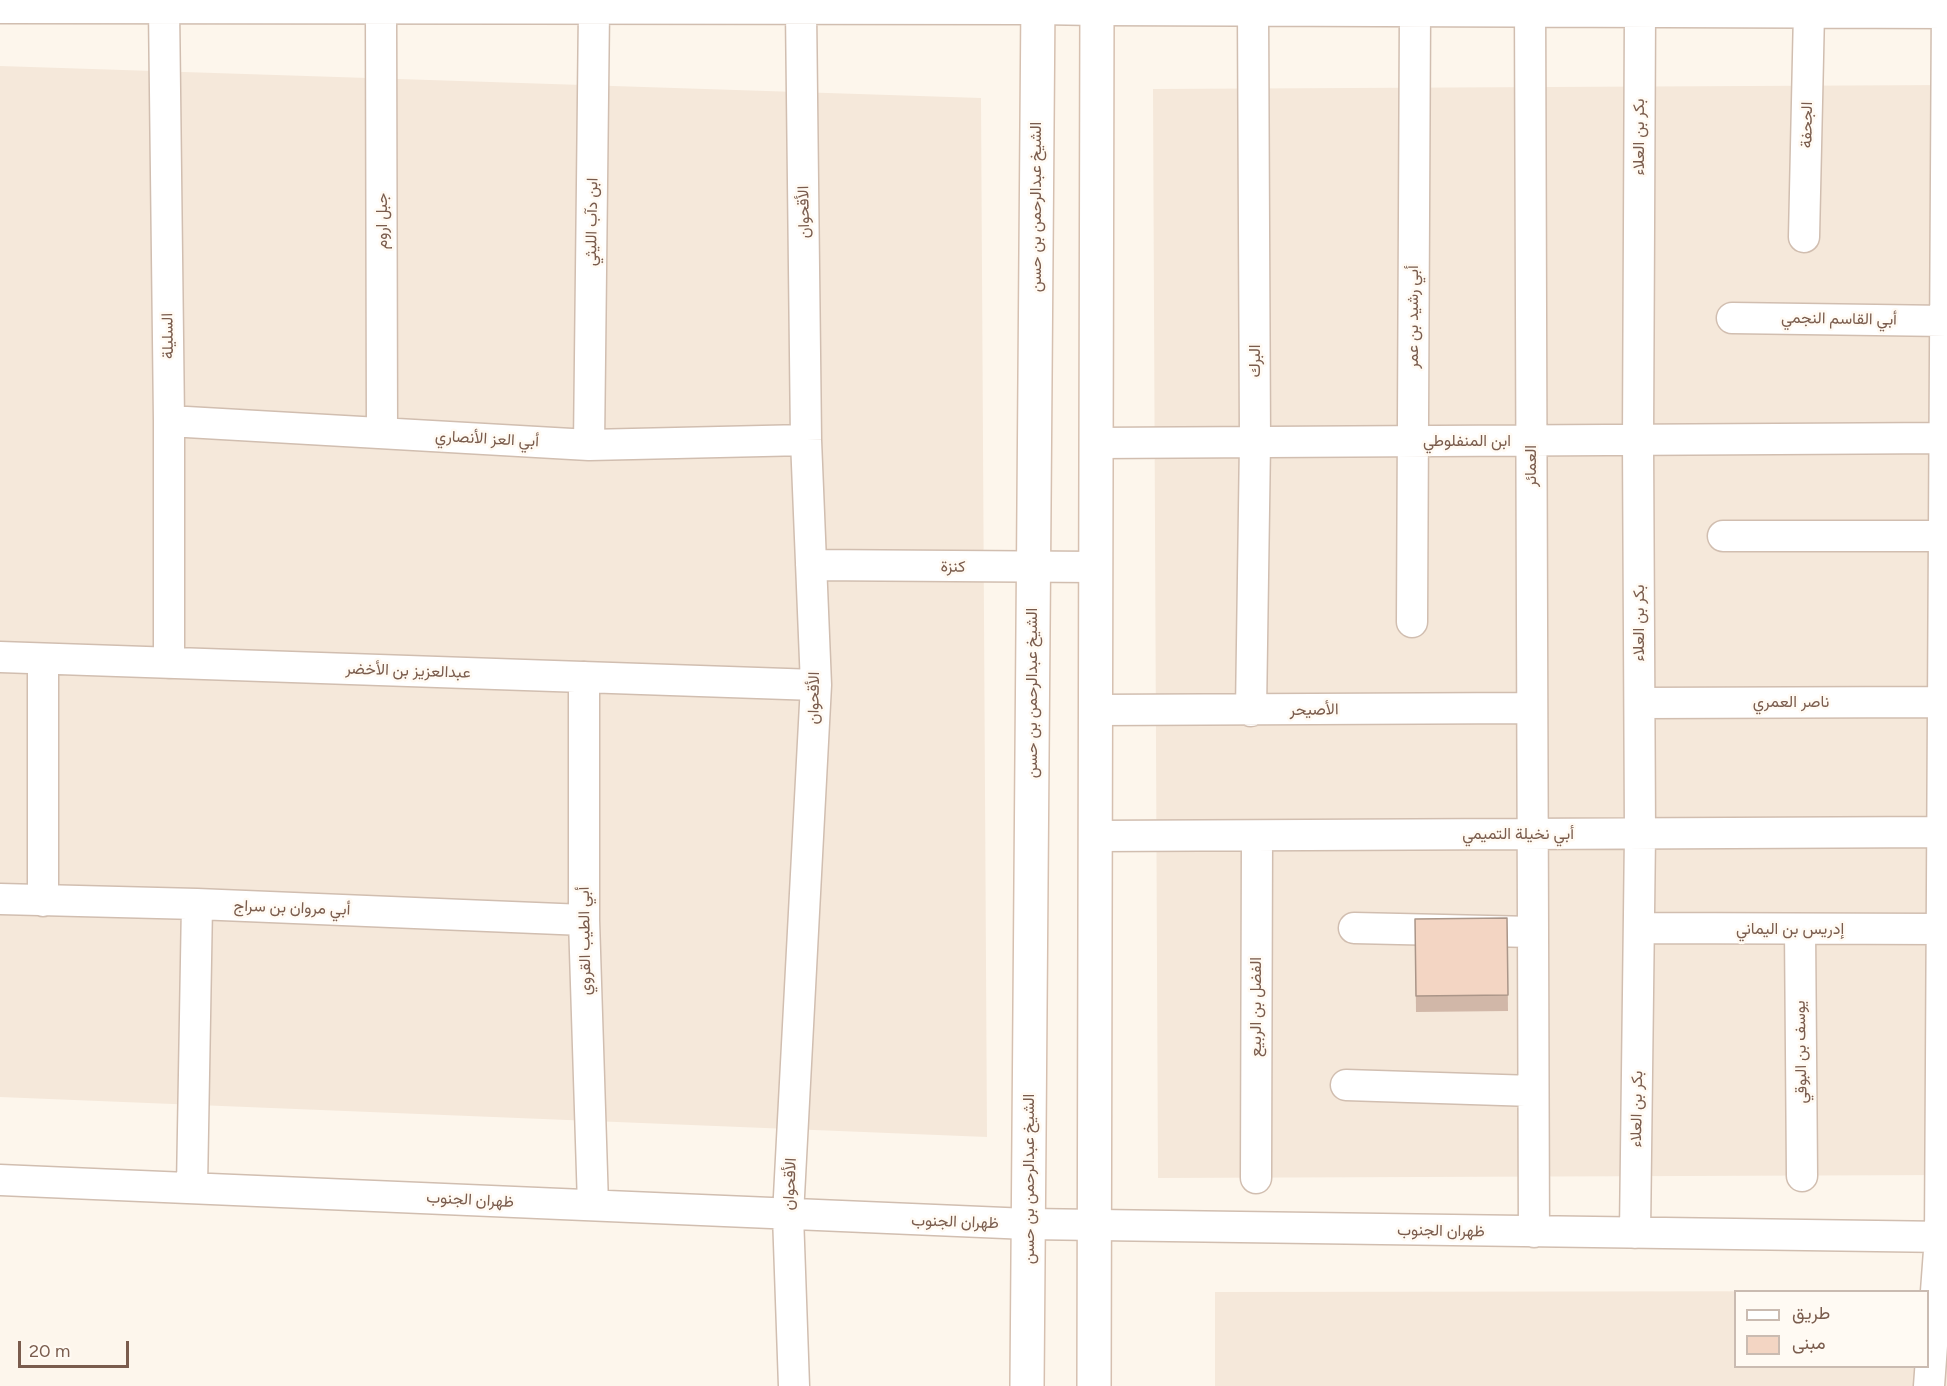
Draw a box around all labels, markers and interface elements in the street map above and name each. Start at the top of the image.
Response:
street label: بكر بن العلاء [1629,99,1649,175]
street label: الجحفة [1797,102,1817,148]
street label: الشيخ عبدالرحمن بن حسن [1026,122,1046,292]
street label: ابن دآب الليثي [582,178,602,266]
street label: الأقحوان [794,185,814,239]
street label: جبل اروم [372,193,392,249]
street label: أبي رشيد بن عمر [1403,265,1423,369]
street label: أبي القاسم النجمي [1781,308,1897,330]
street label: السليلة [158,313,178,359]
street label: البرك [1245,344,1265,378]
street label: أبي العز الأنصاري [435,427,539,451]
street label: ابن المنفلوطي [1423,431,1511,451]
street label: العمائر [1521,445,1541,487]
street label: كنزة [940,557,966,577]
street label: بكر بن العلاء [1629,585,1649,661]
street label: الشيخ عبدالرحمن بن حسن [1022,608,1042,778]
street label: عبدالعزيز بن الأخضر [345,659,471,683]
street label: الأقحوان [804,671,824,725]
street label: ناصر العمري [1753,692,1829,712]
street label: الأصيحر [1289,700,1339,720]
street label: أبي نخيلة التميمي [1462,824,1574,844]
street label: أبي الطيب القروي [574,887,596,995]
street label: أبي مروان بن سراج [233,896,351,920]
street label: إدريس بن اليماني [1736,919,1844,939]
street label: الفضل بن الربيع [1246,957,1266,1057]
street label: يوسف بن البوقي [1791,1000,1811,1104]
street label: بكر بن العلاء [1627,1070,1647,1148]
street label: الشيخ عبدالرحمن بن حسن [1019,1094,1039,1264]
street label: الأقحوان [779,1157,801,1211]
street label: ظهران الجنوب [426,1188,514,1212]
street label: ظهران الجنوب [911,1211,999,1233]
street label: ظهران الجنوب [1397,1221,1485,1241]
legend [1734,1290,1929,1368]
text: طريق [1792,1302,1830,1324]
scale bar [21,1329,132,1367]
text: مبنى [1792,1332,1826,1354]
text: 20 m [29,1340,70,1362]

